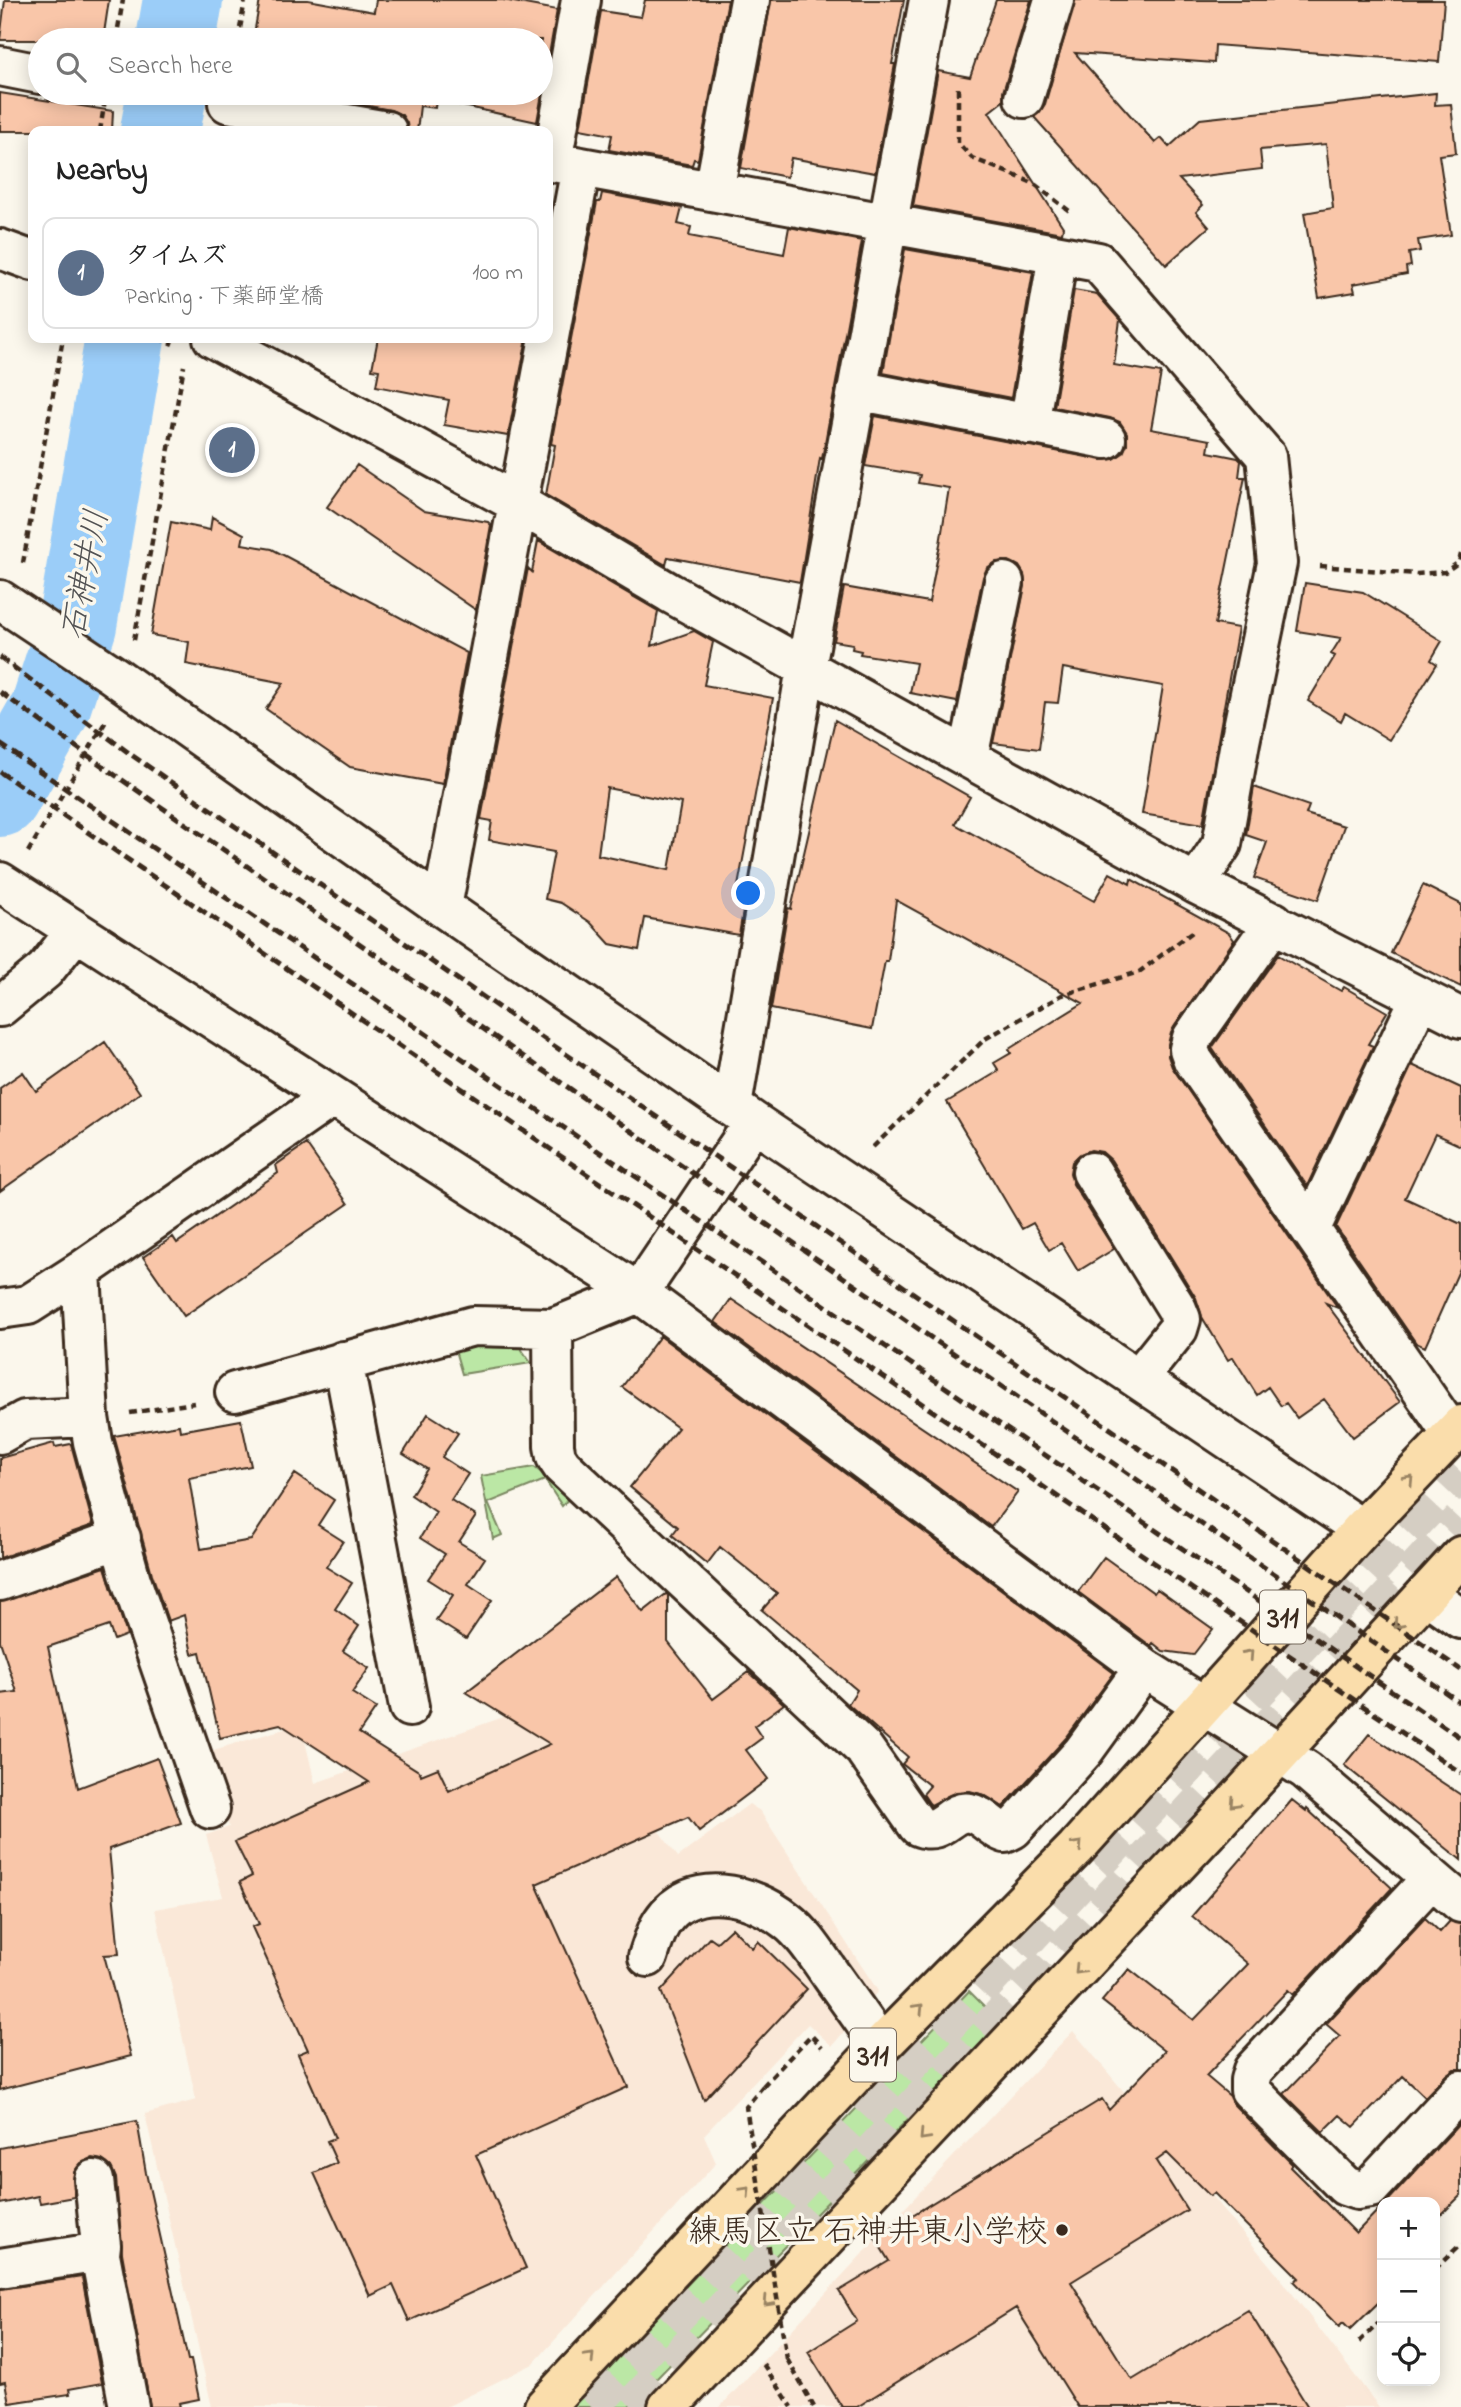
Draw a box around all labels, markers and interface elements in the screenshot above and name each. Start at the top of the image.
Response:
search box [28,28,553,105]
icon: search [52,48,90,86]
text: Search here [108,48,233,86]
text: Nearby [56,150,148,194]
text: タイムズ [125,238,227,276]
text: 1 [77,257,85,290]
text: 100 m [472,257,523,290]
text: Parking · 下薬師堂橋 [125,281,324,314]
pin: 1 [209,424,255,476]
water label: 石神井川 [51,505,123,644]
your location [731,876,765,910]
one-way arrow [1401,1474,1414,1487]
road number: 311 [1260,1590,1306,1644]
one-way arrow [1394,1616,1407,1629]
one-way arrow [1241,1649,1253,1662]
one-way arrow [1230,1795,1242,1808]
one-way arrow [1070,1840,1082,1853]
one-way arrow [1075,1962,1087,1975]
one-way arrow [910,2003,923,2016]
road number: 311 [850,2028,896,2082]
one-way arrow [919,2128,932,2141]
one-way arrow [737,2186,750,2199]
map controls [1377,2197,1440,2386]
button: + [1377,2197,1440,2260]
place label: 練馬区立 石神井東小学校 [688,2210,1048,2257]
marker: 練馬区立 石神井東小学校 [1054,2222,1070,2238]
button: − [1377,2260,1440,2323]
one-way arrow [763,2294,776,2307]
button: locate [1377,2323,1440,2386]
one-way arrow [582,2352,595,2365]

